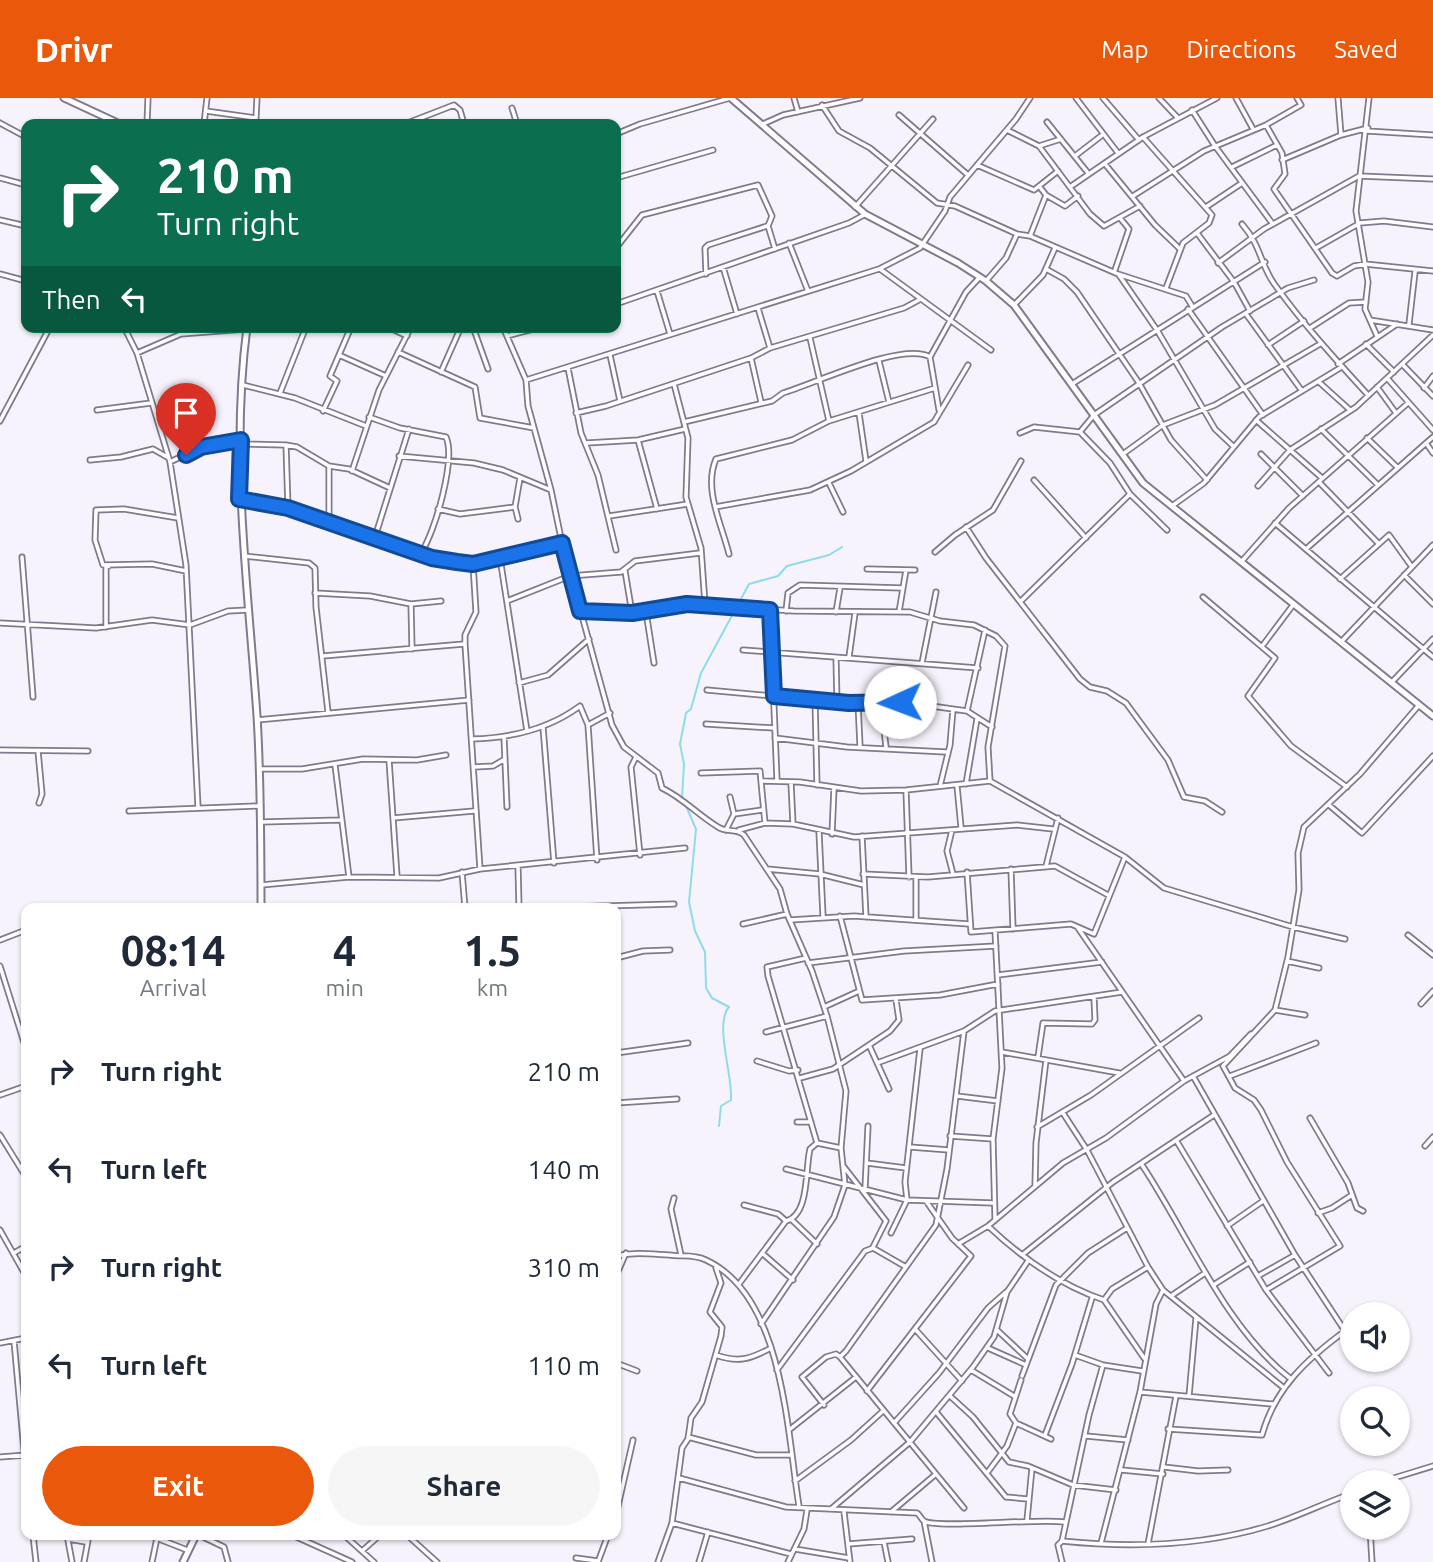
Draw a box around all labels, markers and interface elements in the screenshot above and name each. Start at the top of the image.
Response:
text: Drivr [35,31,113,68]
text: Map [1101,36,1148,63]
text: Directions [1186,36,1296,63]
text: Saved [1334,36,1398,63]
icon: right [42,147,133,238]
text: 210 m [157,147,294,202]
text: Turn right [157,205,299,241]
icon: left [115,280,153,318]
text: Then [42,285,101,314]
pin [156,383,216,455]
icon: arrive [167,394,205,432]
position arrow [863,665,937,739]
text: 08:14 [121,927,226,974]
text: 4 [333,927,357,974]
text: 1.5 [464,927,521,974]
text: Arrival [140,975,207,1000]
text: min [325,975,364,1000]
text: km [477,975,508,1000]
icon: right [42,1052,80,1090]
text: Turn right [101,1057,222,1086]
text: 210 m [528,1057,600,1086]
icon: left [42,1150,80,1188]
text: Turn left [101,1155,207,1184]
text: 140 m [528,1155,600,1184]
icon: right [42,1248,80,1286]
text: Turn right [101,1253,222,1282]
text: 310 m [528,1253,600,1282]
map controls [1340,1302,1410,1540]
button: sound [1340,1302,1410,1372]
icon: left [42,1346,80,1384]
text: Turn left [101,1351,207,1380]
text: 110 m [528,1351,600,1380]
button: search [1340,1386,1410,1456]
button: Exit [42,1446,314,1526]
button: Share [328,1446,600,1526]
button: layers [1340,1470,1410,1540]

